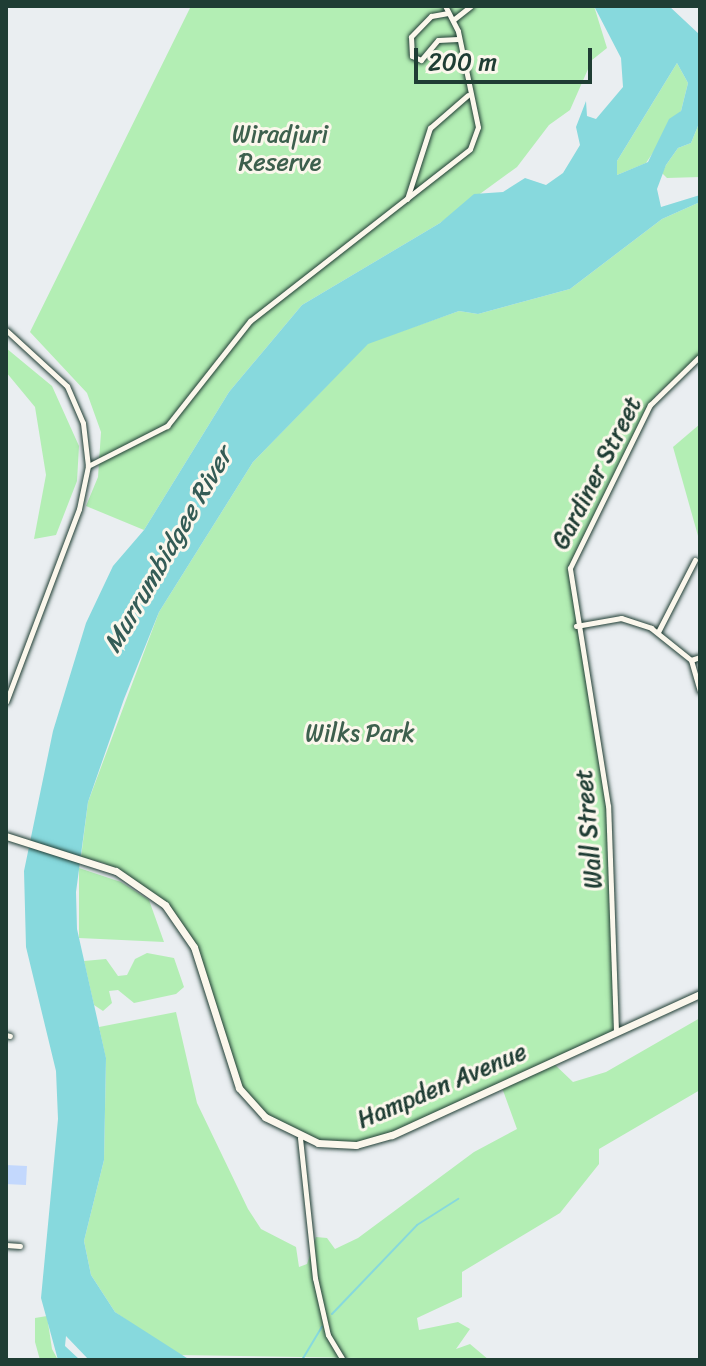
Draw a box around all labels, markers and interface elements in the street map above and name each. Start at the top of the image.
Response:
scale bar [418,32,596,82]
text: 200 m [428,41,497,83]
park label: Wiradjuri Reserve [232,121,328,177]
street label: Gardiner Street [546,392,648,554]
water label: Murrumbidgee River [97,442,239,658]
park label: Wilks Park [305,720,415,748]
street label: Wall Street [569,768,609,890]
street label: Hampden Avenue [353,1037,531,1135]

